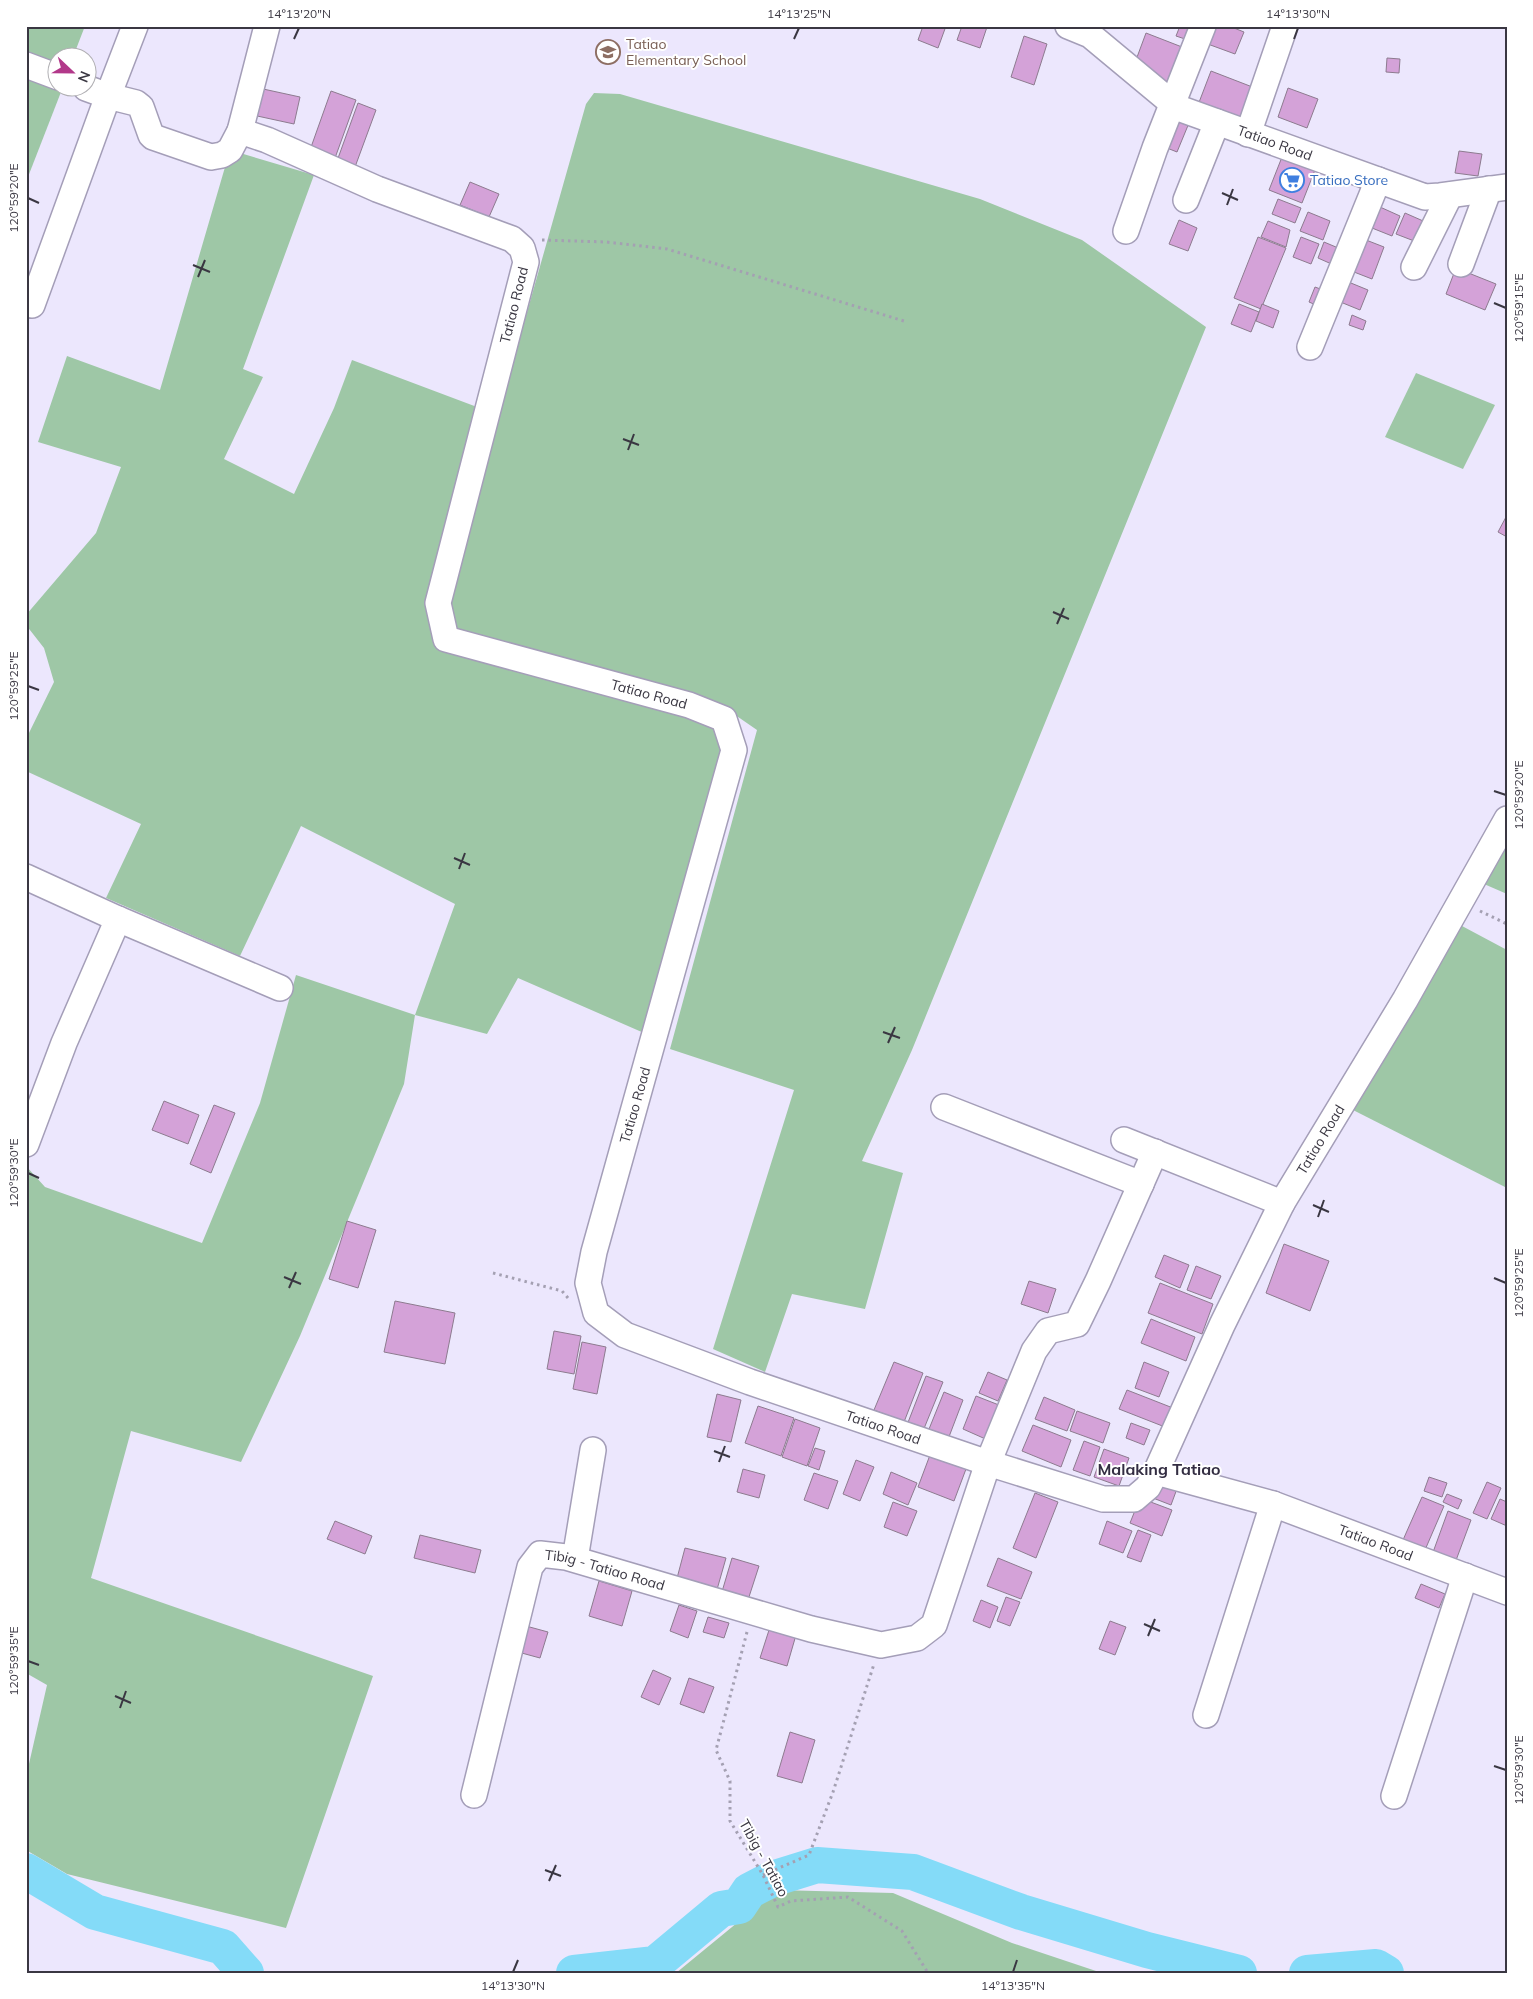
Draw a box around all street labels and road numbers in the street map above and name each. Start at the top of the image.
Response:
street label: Tatiao Road [1235,121,1315,165]
street label: Tatiao Road [496,265,532,345]
street label: Tatiao Road [609,675,689,713]
street label: Tatiao Road [616,1065,654,1145]
street label: Tatiao Road [1292,1101,1348,1178]
street label: Tatiao Road [843,1406,923,1448]
street label: Tatiao Road [1336,1520,1416,1565]
street label: Tibig - Tatiao Road [544,1546,667,1595]
street label: Tibig - Tatiao [735,1816,793,1900]

